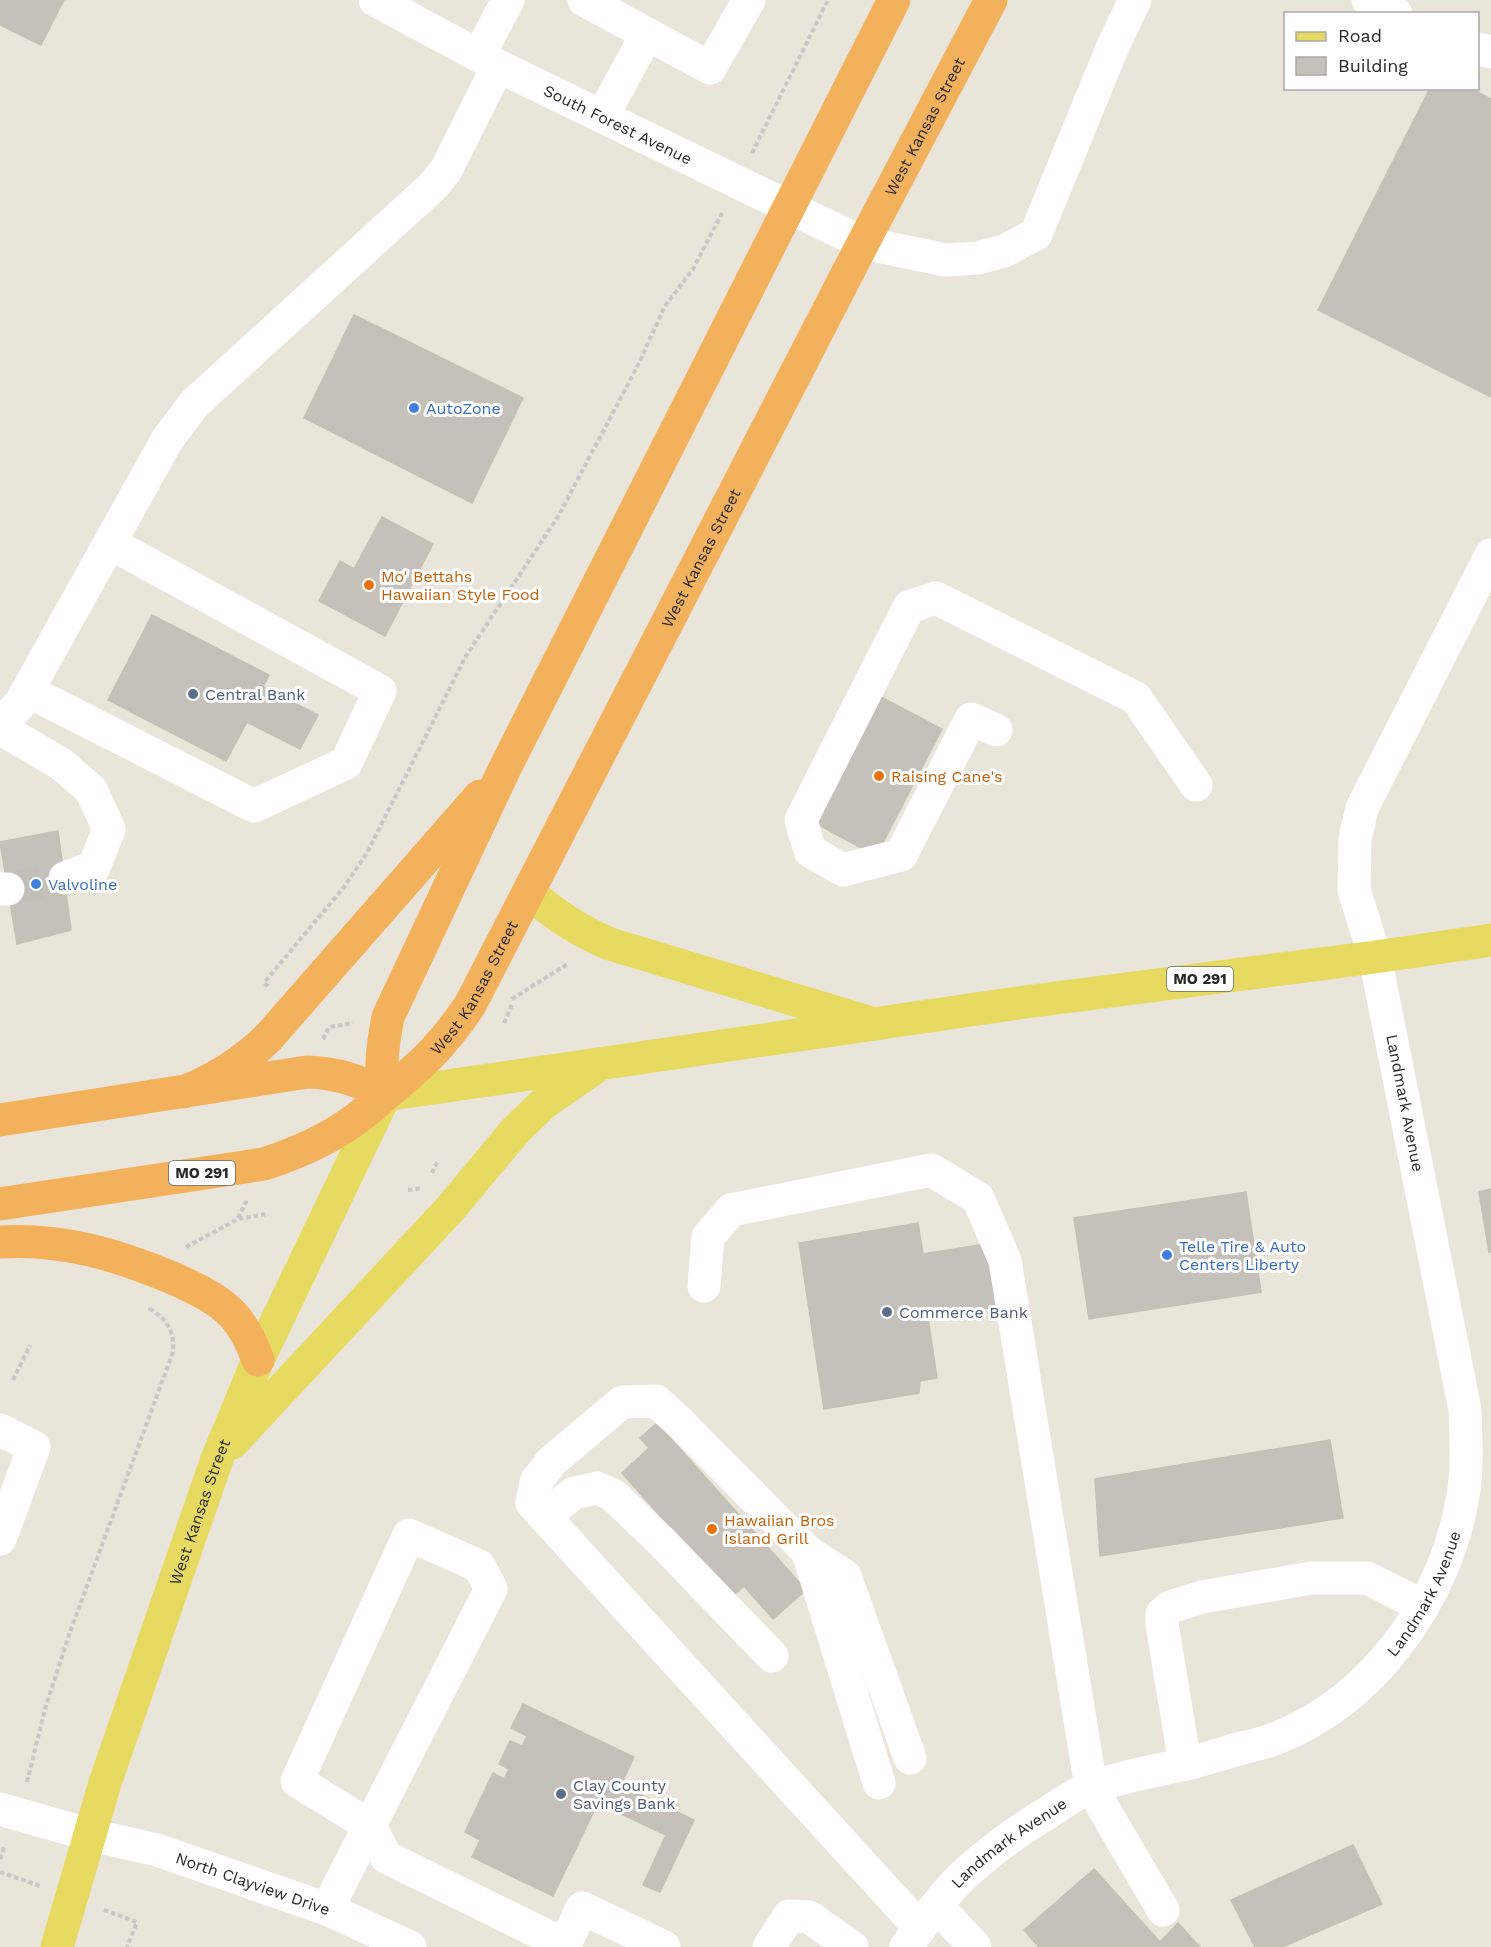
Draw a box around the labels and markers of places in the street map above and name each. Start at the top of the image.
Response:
place label: AutoZone [426,399,501,418]
marker: AutoZone [407,401,421,415]
place label: Mo' Bettahs Hawaiian Style Food [381,567,540,604]
marker: Mo' Bettahs Hawaiian Style Food [362,578,376,592]
place label: Central Bank [205,685,305,704]
marker: Central Bank [186,687,200,701]
place label: Raising Cane's [891,767,1002,786]
marker: Raising Cane's [872,769,886,783]
place label: Valvoline [48,875,117,894]
marker: Valvoline [29,877,43,891]
place label: Telle Tire & Auto Centers Liberty [1179,1237,1306,1274]
marker: Telle Tire & Auto Centers Liberty [1160,1248,1174,1262]
place label: Commerce Bank [899,1303,1028,1322]
marker: Commerce Bank [880,1305,894,1319]
place label: Hawaiian Bros Island Grill [724,1511,834,1548]
marker: Hawaiian Bros Island Grill [705,1522,719,1536]
place label: Clay County Savings Bank [573,1776,675,1813]
marker: Clay County Savings Bank [554,1787,568,1801]

